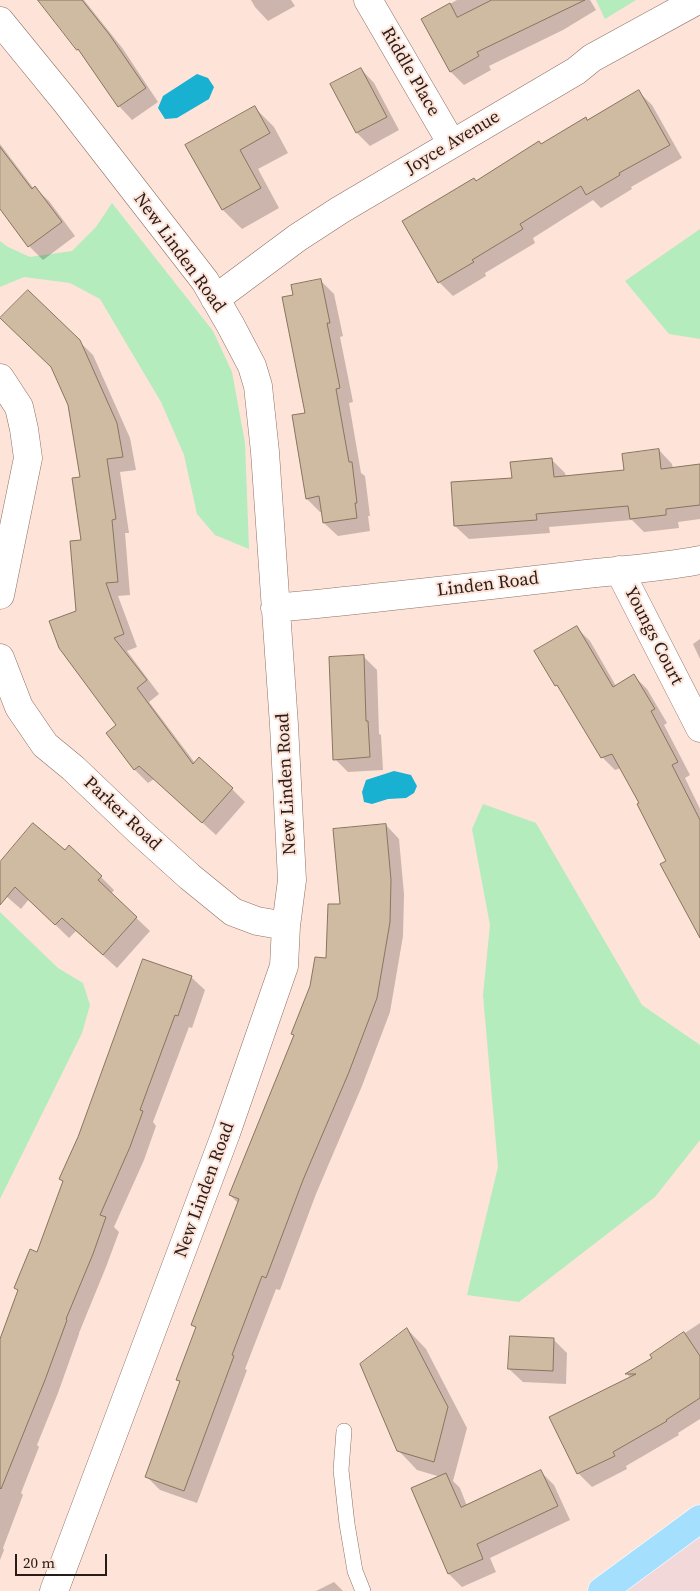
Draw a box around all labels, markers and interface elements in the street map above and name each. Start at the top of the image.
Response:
street label: Riddle Place [376,24,444,120]
street label: Joyce Avenue [402,106,504,180]
street label: New Linden Road [128,189,230,317]
street label: Linden Road [436,568,540,602]
street label: Youngs Court [619,583,687,689]
street label: New Linden Road [272,712,302,856]
street label: Parker Road [79,773,165,855]
street label: New Linden Road [171,1119,239,1261]
scale bar [18,1544,110,1576]
text: 20 m [23,1552,55,1573]

